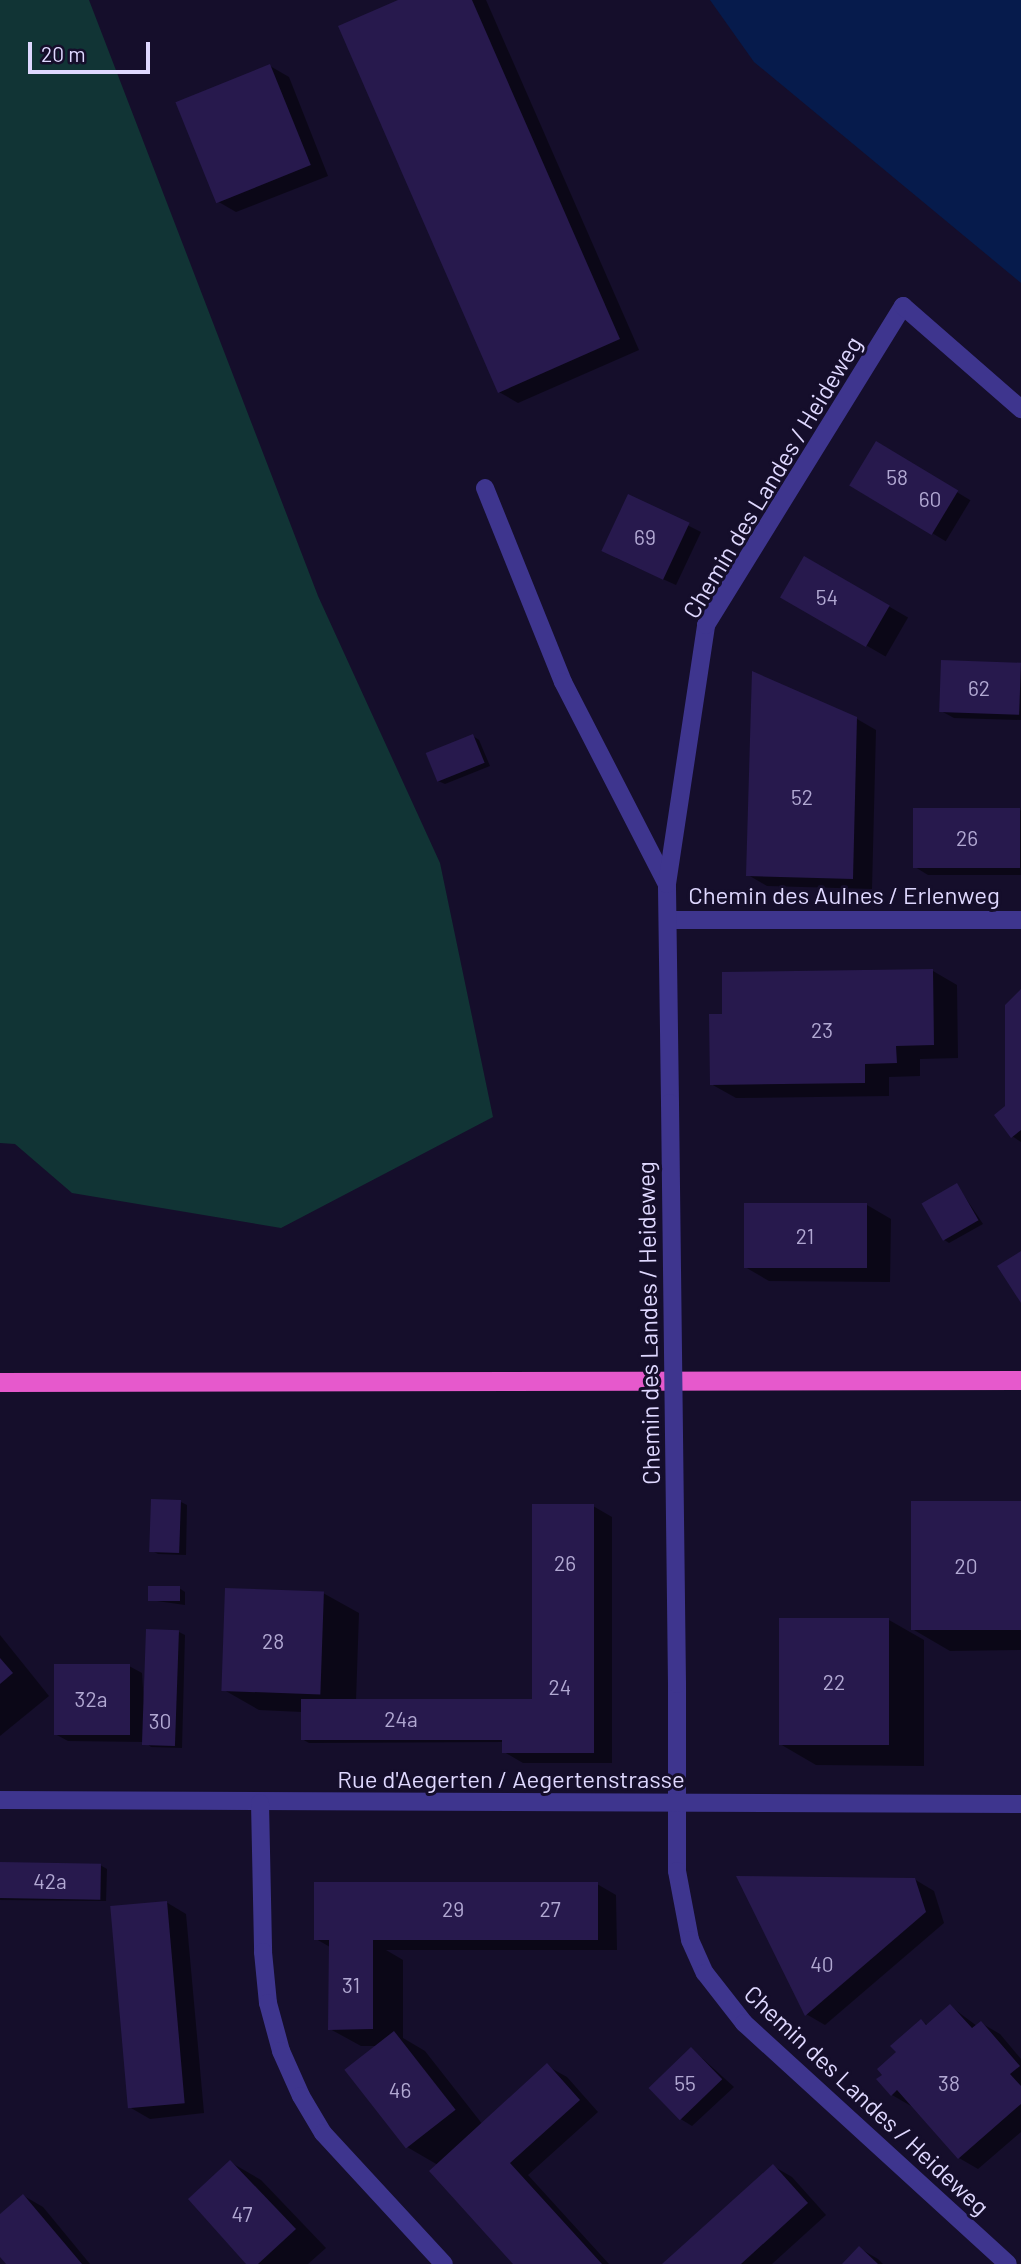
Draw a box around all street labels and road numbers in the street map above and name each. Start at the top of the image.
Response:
street label: Chemin des Landes / Heideweg [676,331,868,623]
street label: Chemin des Aulnes / Erlenweg [688,881,1000,909]
street label: Chemin des Landes / Heideweg [631,1161,665,1485]
street label: Rue d'Aegerten / Aegertenstrasse [337,1765,685,1793]
street label: Chemin des Landes / Heideweg [739,1979,995,2221]

